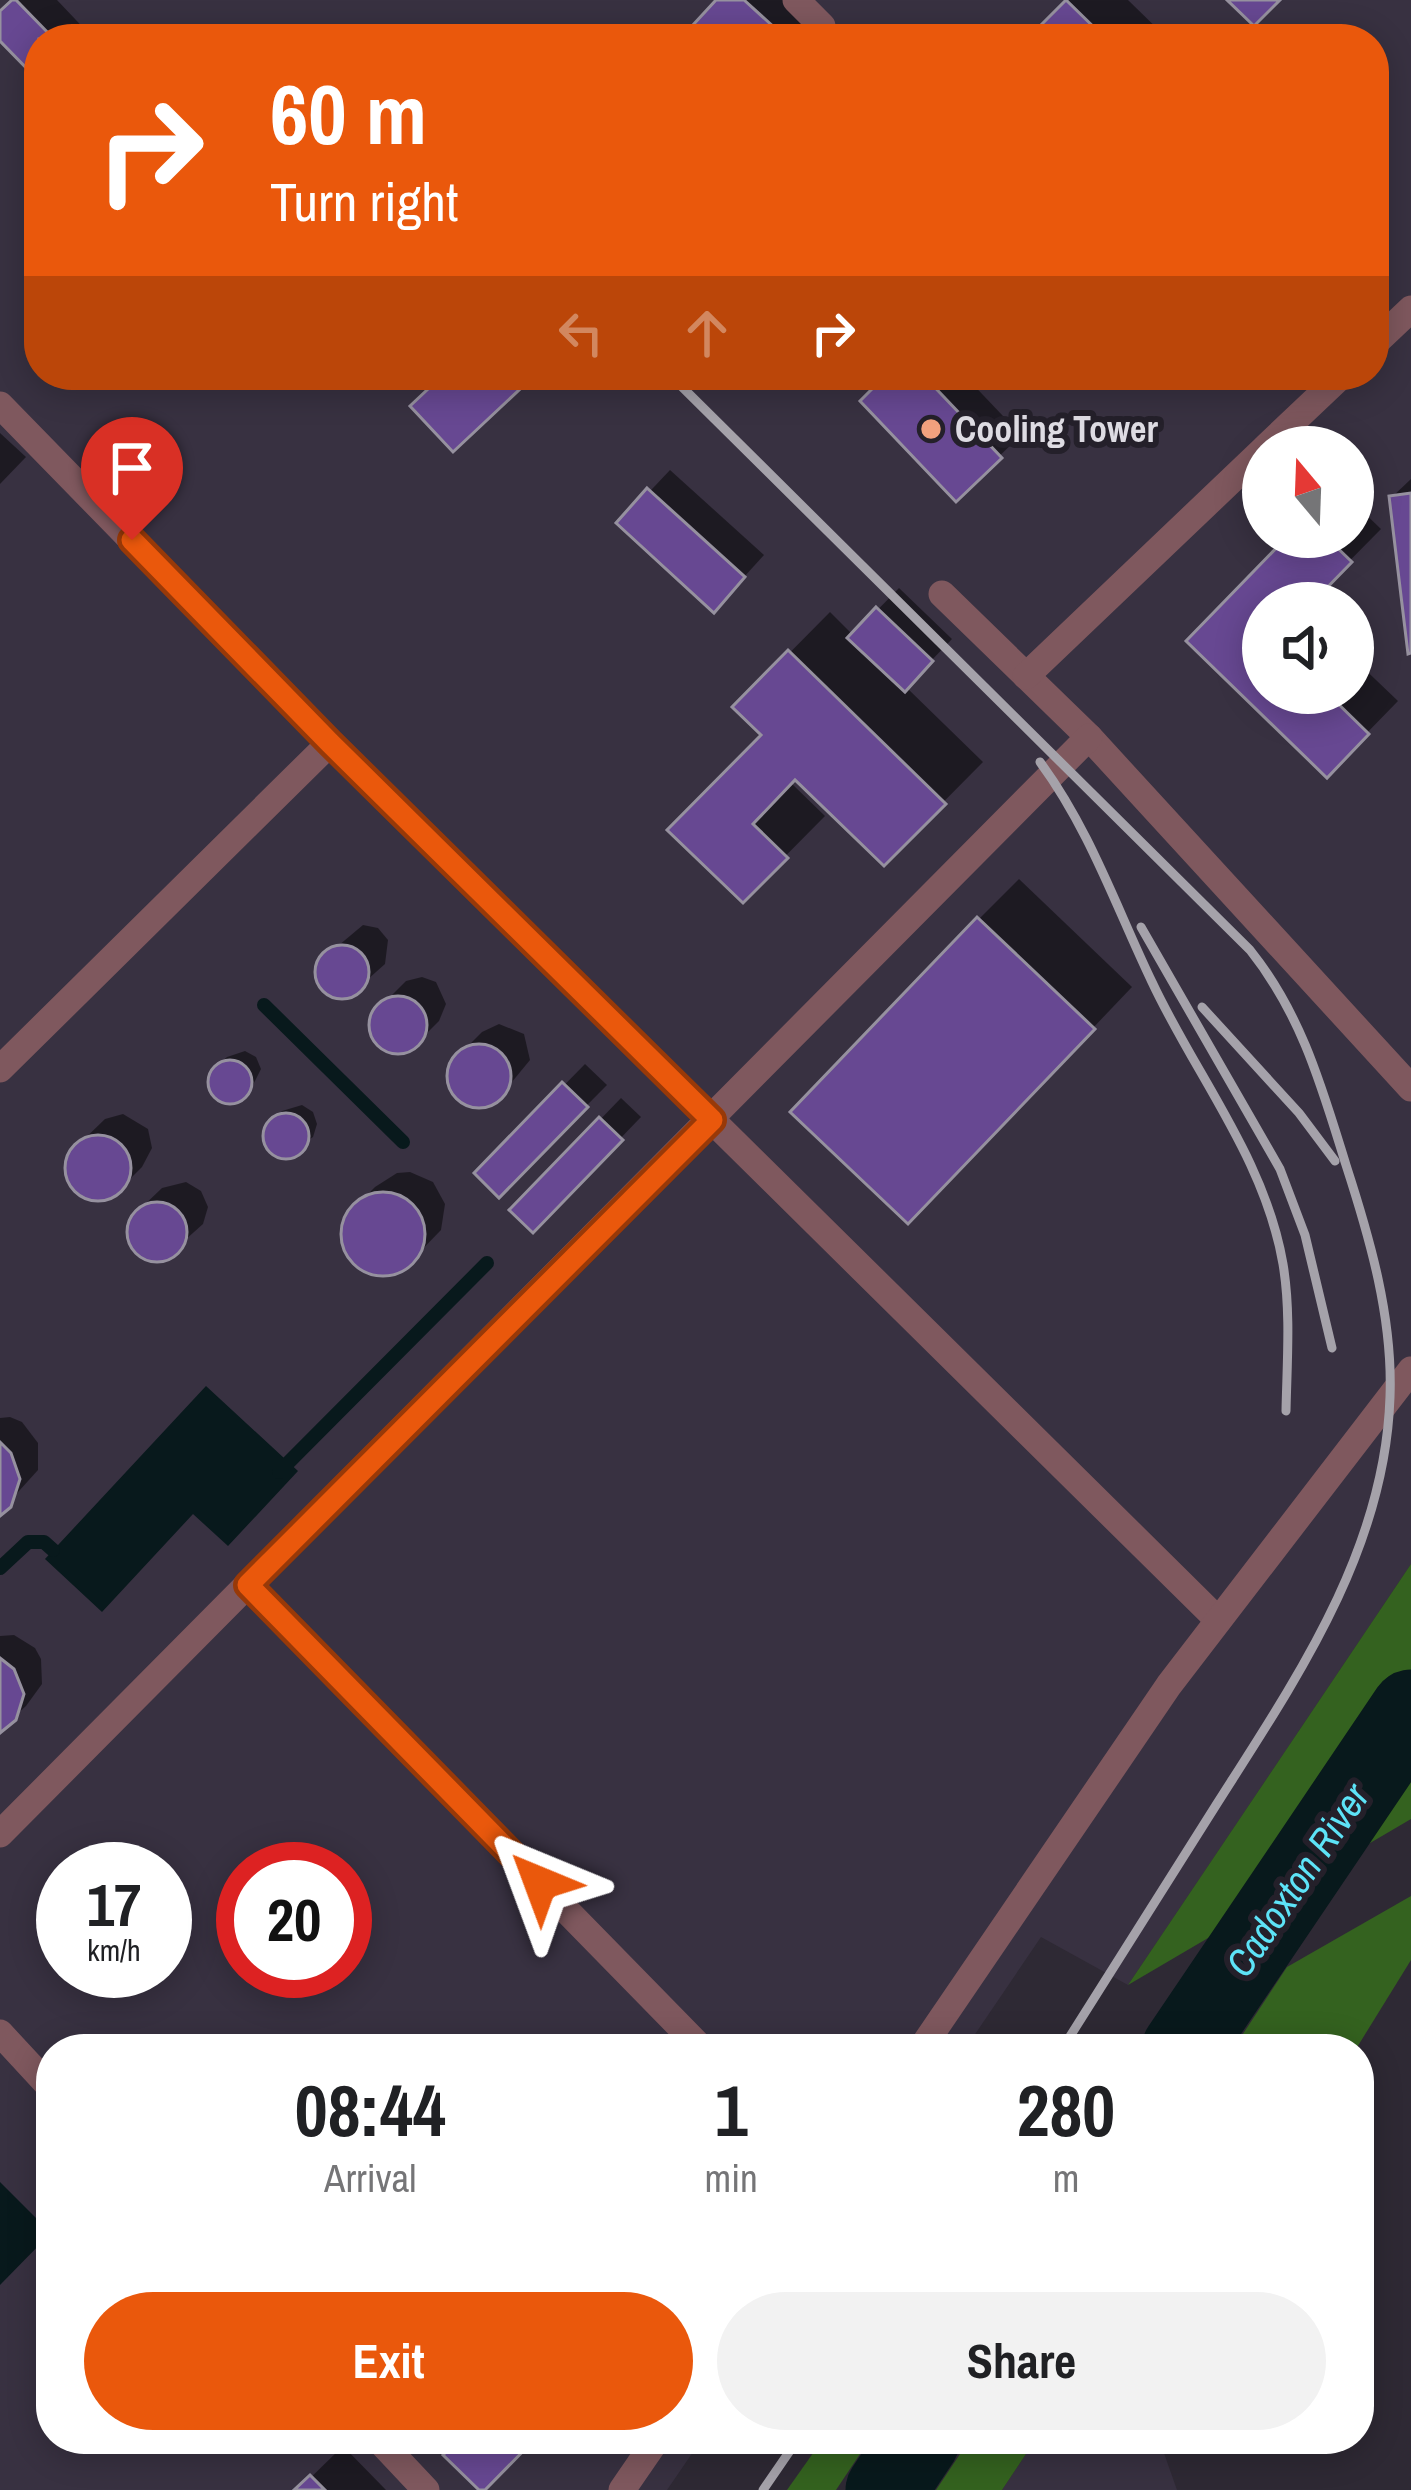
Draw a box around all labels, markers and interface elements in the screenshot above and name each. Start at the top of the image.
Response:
text: 60 m [270,57,427,170]
icon: right [72,72,228,228]
text: Turn right [270,165,458,238]
icon: left [548,300,614,366]
icon: ahead [674,300,740,366]
icon: right [800,300,866,366]
place label: Cooling Tower [955,405,1158,453]
marker: Cooling Tower [918,416,944,442]
pin [81,417,183,540]
north arrow [1242,426,1374,558]
map controls [1242,426,1374,714]
icon: arrive [99,435,165,501]
button: sound [1242,582,1374,714]
water label: Cadoxton River [1213,1772,1381,1987]
position arrow [477,1820,603,1946]
speed limit sign: 20 [216,1842,372,1998]
text: 17 [87,1864,141,1945]
text: km/h [87,1930,141,1970]
text: 08:44 [295,2061,446,2158]
text: 1 [715,2061,748,2158]
text: 280 [1017,2061,1115,2158]
text: Arrival [324,2152,416,2204]
text: min [705,2152,758,2204]
text: m [1053,2152,1079,2204]
button: Exit [84,2292,693,2430]
button: Share [717,2292,1326,2430]

